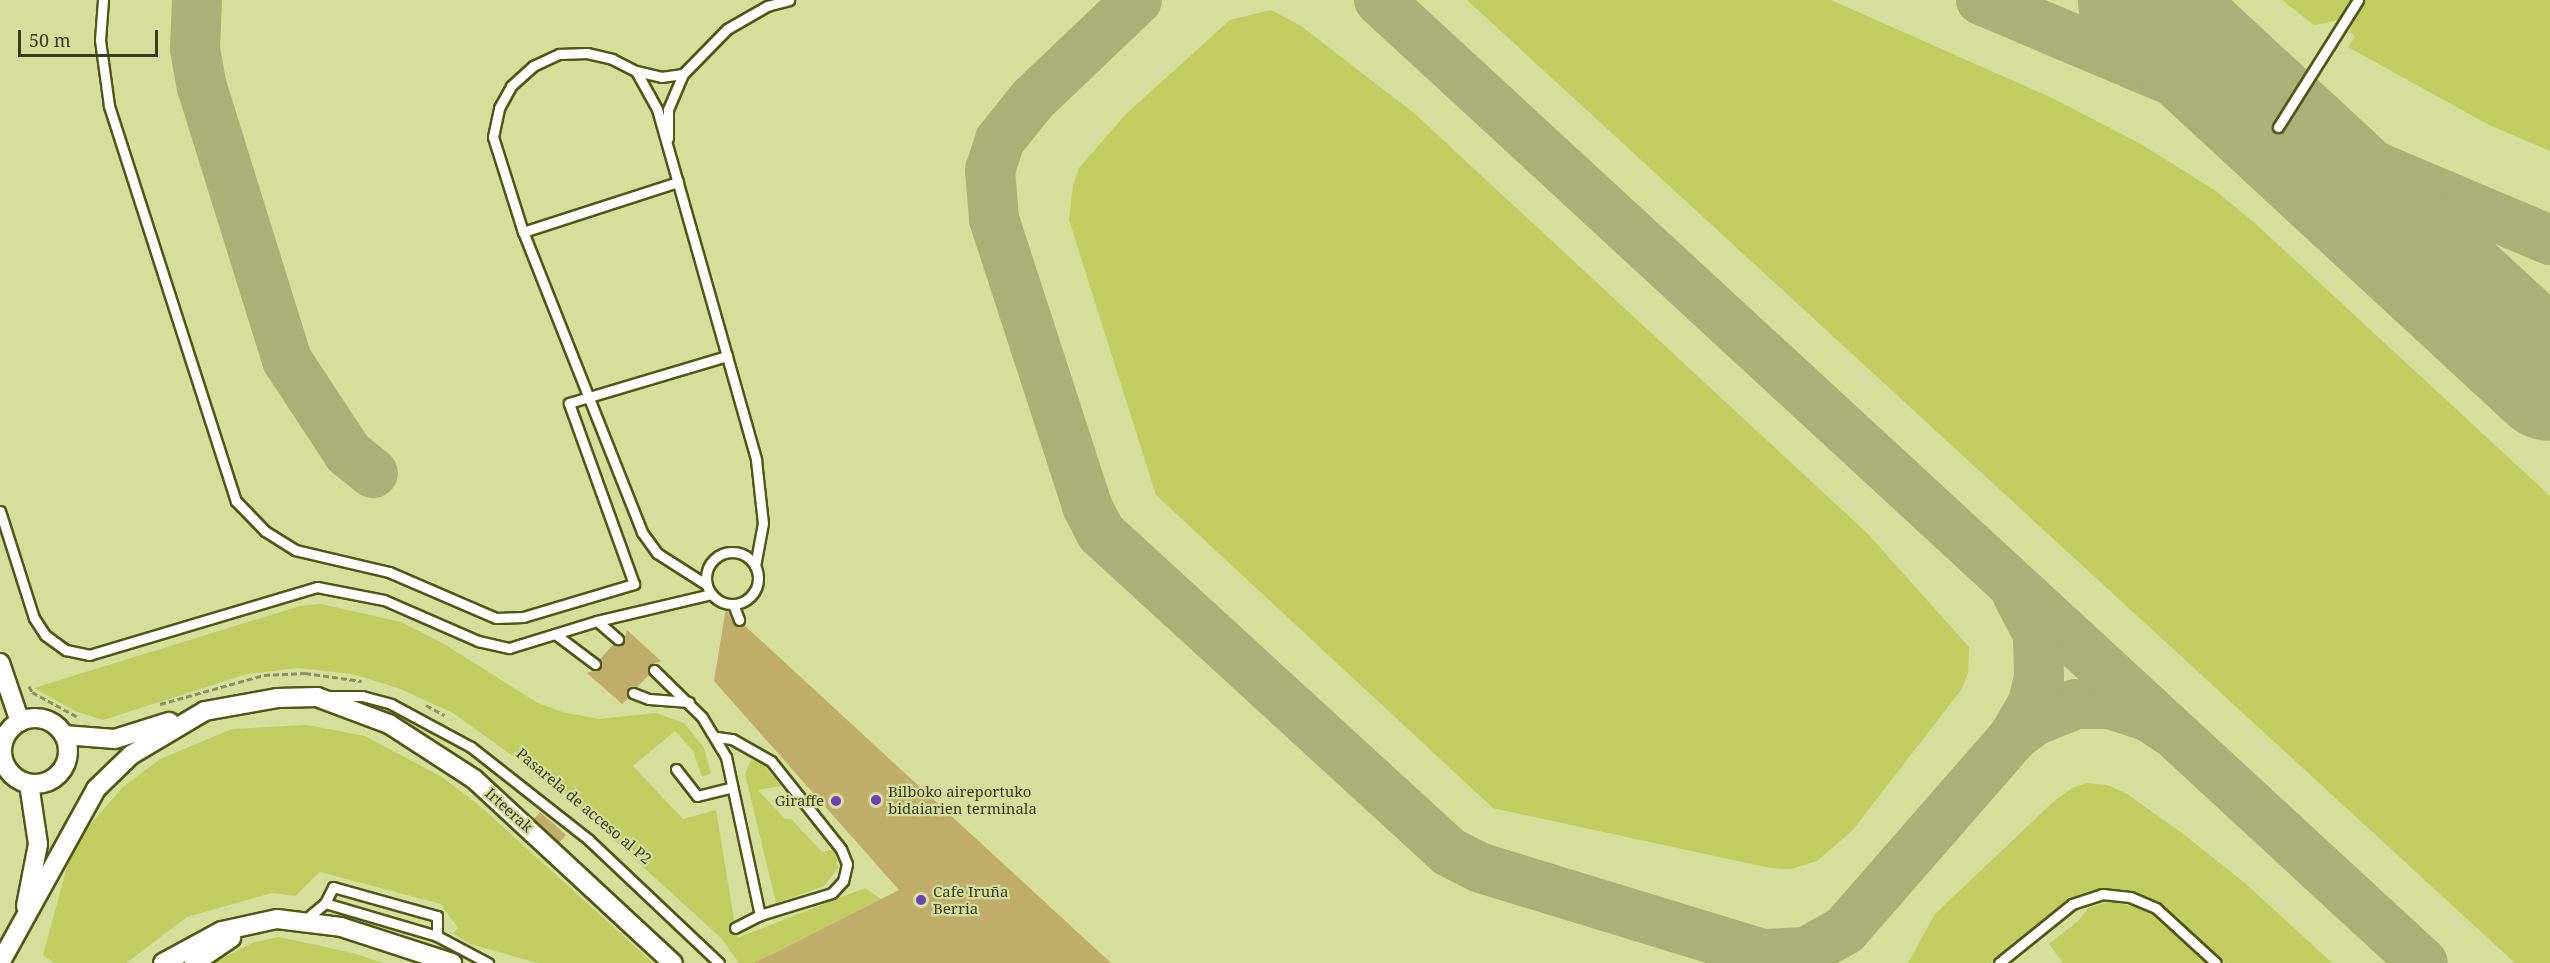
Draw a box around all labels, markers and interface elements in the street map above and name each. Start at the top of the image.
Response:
scale bar [21,18,160,56]
text: 50 m [29,28,71,52]
street label: Pasarela de acceso al P2 [513,744,655,868]
place label: Bilboko aireportuko bidaiarien terminala [888,782,1037,817]
street label: Irteerak [481,784,537,836]
place label: Giraffe [775,792,824,810]
marker: Bilboko aireportuko bidaiarien terminala [869,793,883,807]
marker: Giraffe [829,794,843,808]
place label: Cafe Iruña Berria [933,882,1008,917]
marker: Cafe Iruña Berria [914,893,928,907]

